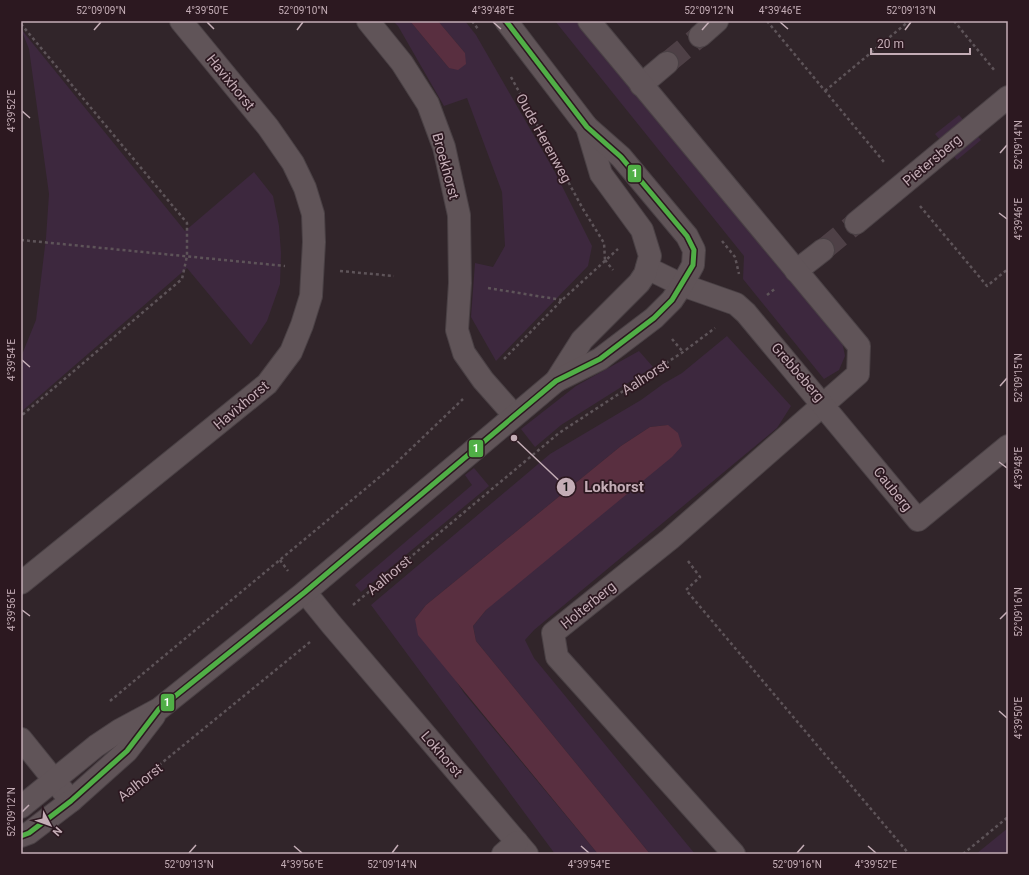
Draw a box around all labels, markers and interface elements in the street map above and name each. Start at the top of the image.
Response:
text: 52°09'09"N [76,5,126,16]
text: 4°39'50"E [186,5,229,16]
text: 52°09'10"N [278,5,328,16]
text: 4°39'48"E [472,5,515,16]
text: 52°09'12"N [684,5,734,16]
text: 4°39'46"E [759,5,802,16]
text: 52°09'13"N [886,5,936,16]
scale bar [871,30,970,56]
text: 20 m [877,37,904,51]
street label: Havixhorst [204,51,259,113]
text: 4°39'52"E [6,89,17,132]
street label: Oude Herenweg [513,91,575,185]
text: 52°09'14"N [1013,120,1024,170]
street label: Broekhorst [429,131,463,201]
street label: Pietersberg [900,131,964,189]
line badge: 1 [627,164,642,183]
text: 1 [632,167,638,180]
text: 4°39'46"E [1013,197,1024,240]
text: 4°39'54"E [6,338,17,381]
street label: Grebbeberg [768,339,828,405]
text: 52°09'15"N [1013,353,1024,403]
street label: Aalhorst [619,356,672,398]
street label: Havixhorst [210,377,272,433]
line badge: 1 [468,439,484,458]
text: 1 [473,442,479,455]
text: 4°39'48"E [1013,446,1024,489]
street label: Cauberg [870,464,916,514]
callout: Lokhorst [556,473,652,500]
text: Lokhorst [584,478,644,496]
text: 1 [563,480,569,494]
street label: Aalhorst [364,552,415,598]
street label: Holterberg [557,578,619,632]
text: 52°09'16"N [1013,587,1024,637]
text: 4°39'56"E [6,588,17,631]
line badge: 1 [160,693,175,712]
text: 1 [164,696,170,709]
text: 4°39'50"E [1013,696,1024,739]
street label: Lokhorst [418,728,466,780]
street label: Aalhorst [114,759,166,804]
text: 52°09'12"N [6,787,17,837]
north arrow [30,805,70,845]
text: N [50,824,65,839]
text: 52°09'13"N [164,859,214,870]
text: 4°39'56"E [281,859,324,870]
text: 52°09'14"N [367,859,417,870]
text: 4°39'54"E [568,859,611,870]
text: 52°09'16"N [772,859,822,870]
text: 4°39'52"E [855,859,898,870]

